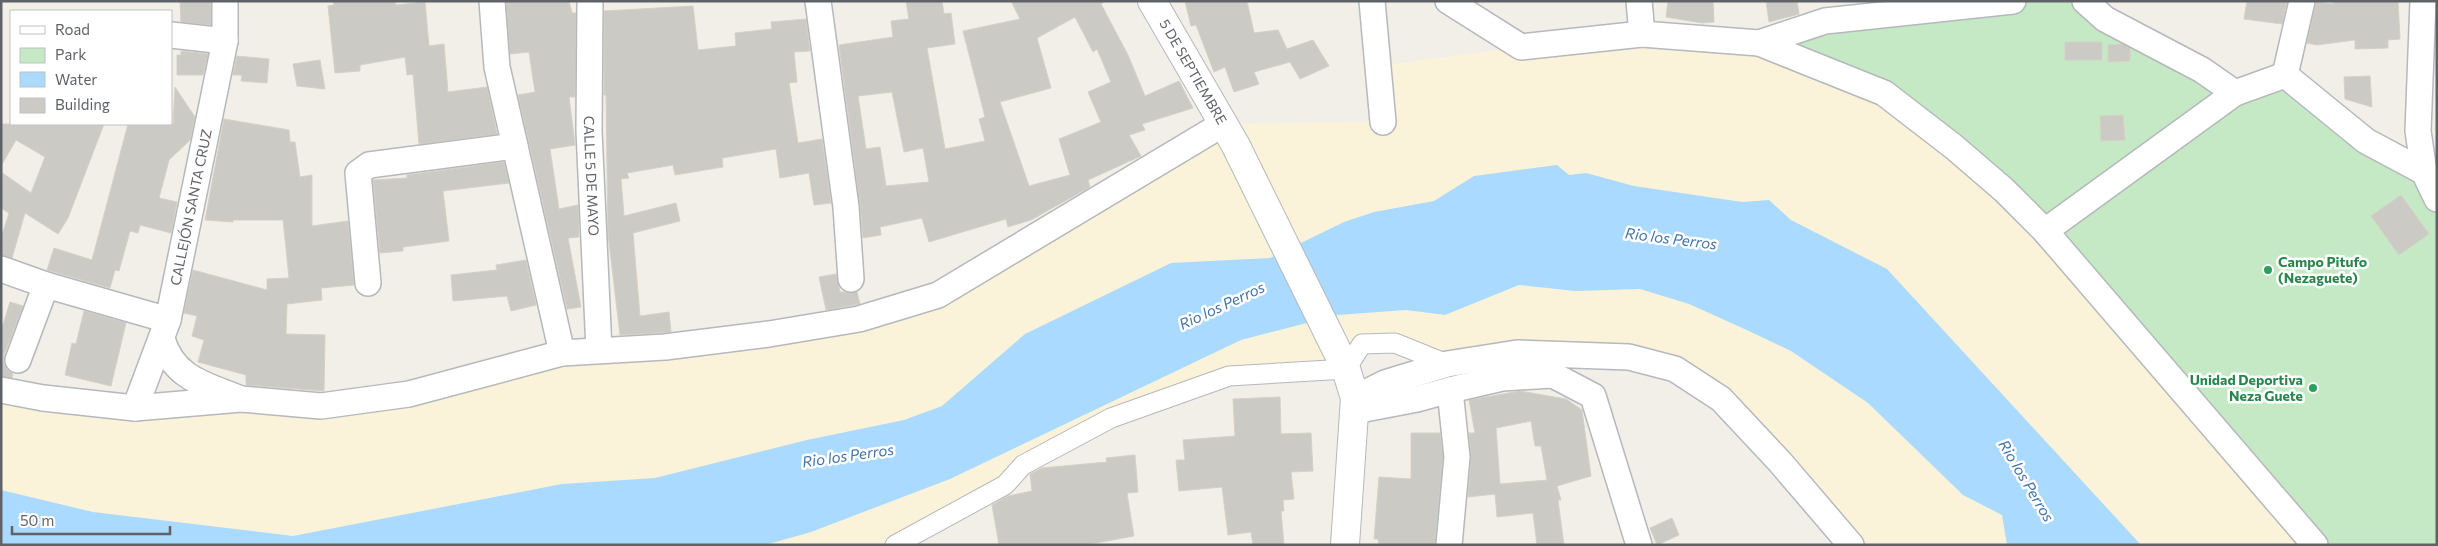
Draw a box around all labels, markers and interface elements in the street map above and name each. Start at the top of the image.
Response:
legend [10,10,172,125]
street label: 5 DE SEPTIEMBRE [1156,16,1231,127]
text: Road [55,20,90,38]
text: Park [55,45,86,63]
text: Water [55,70,97,88]
text: Building [55,95,110,113]
street label: CALLE 5 DE MAYO [581,116,603,236]
street label: CALLEJÓN SANTA CRUZ [166,127,215,287]
water label: Rio los Perros [1624,223,1718,253]
place label: Campo Pitufo (Nezaguete) [2278,253,2367,286]
marker: Campo Pitufo (Nezaguete) [2262,264,2274,276]
water label: Rio los Perros [1176,277,1267,333]
place label: Unidad Deportiva Neza Guete [2190,371,2303,404]
marker: Unidad Deportiva Neza Guete [2307,382,2319,394]
water label: Rio los Perros [1995,436,2058,525]
water label: Rio los Perros [801,440,895,470]
scale bar [12,504,170,536]
text: 50 m [20,511,54,529]

